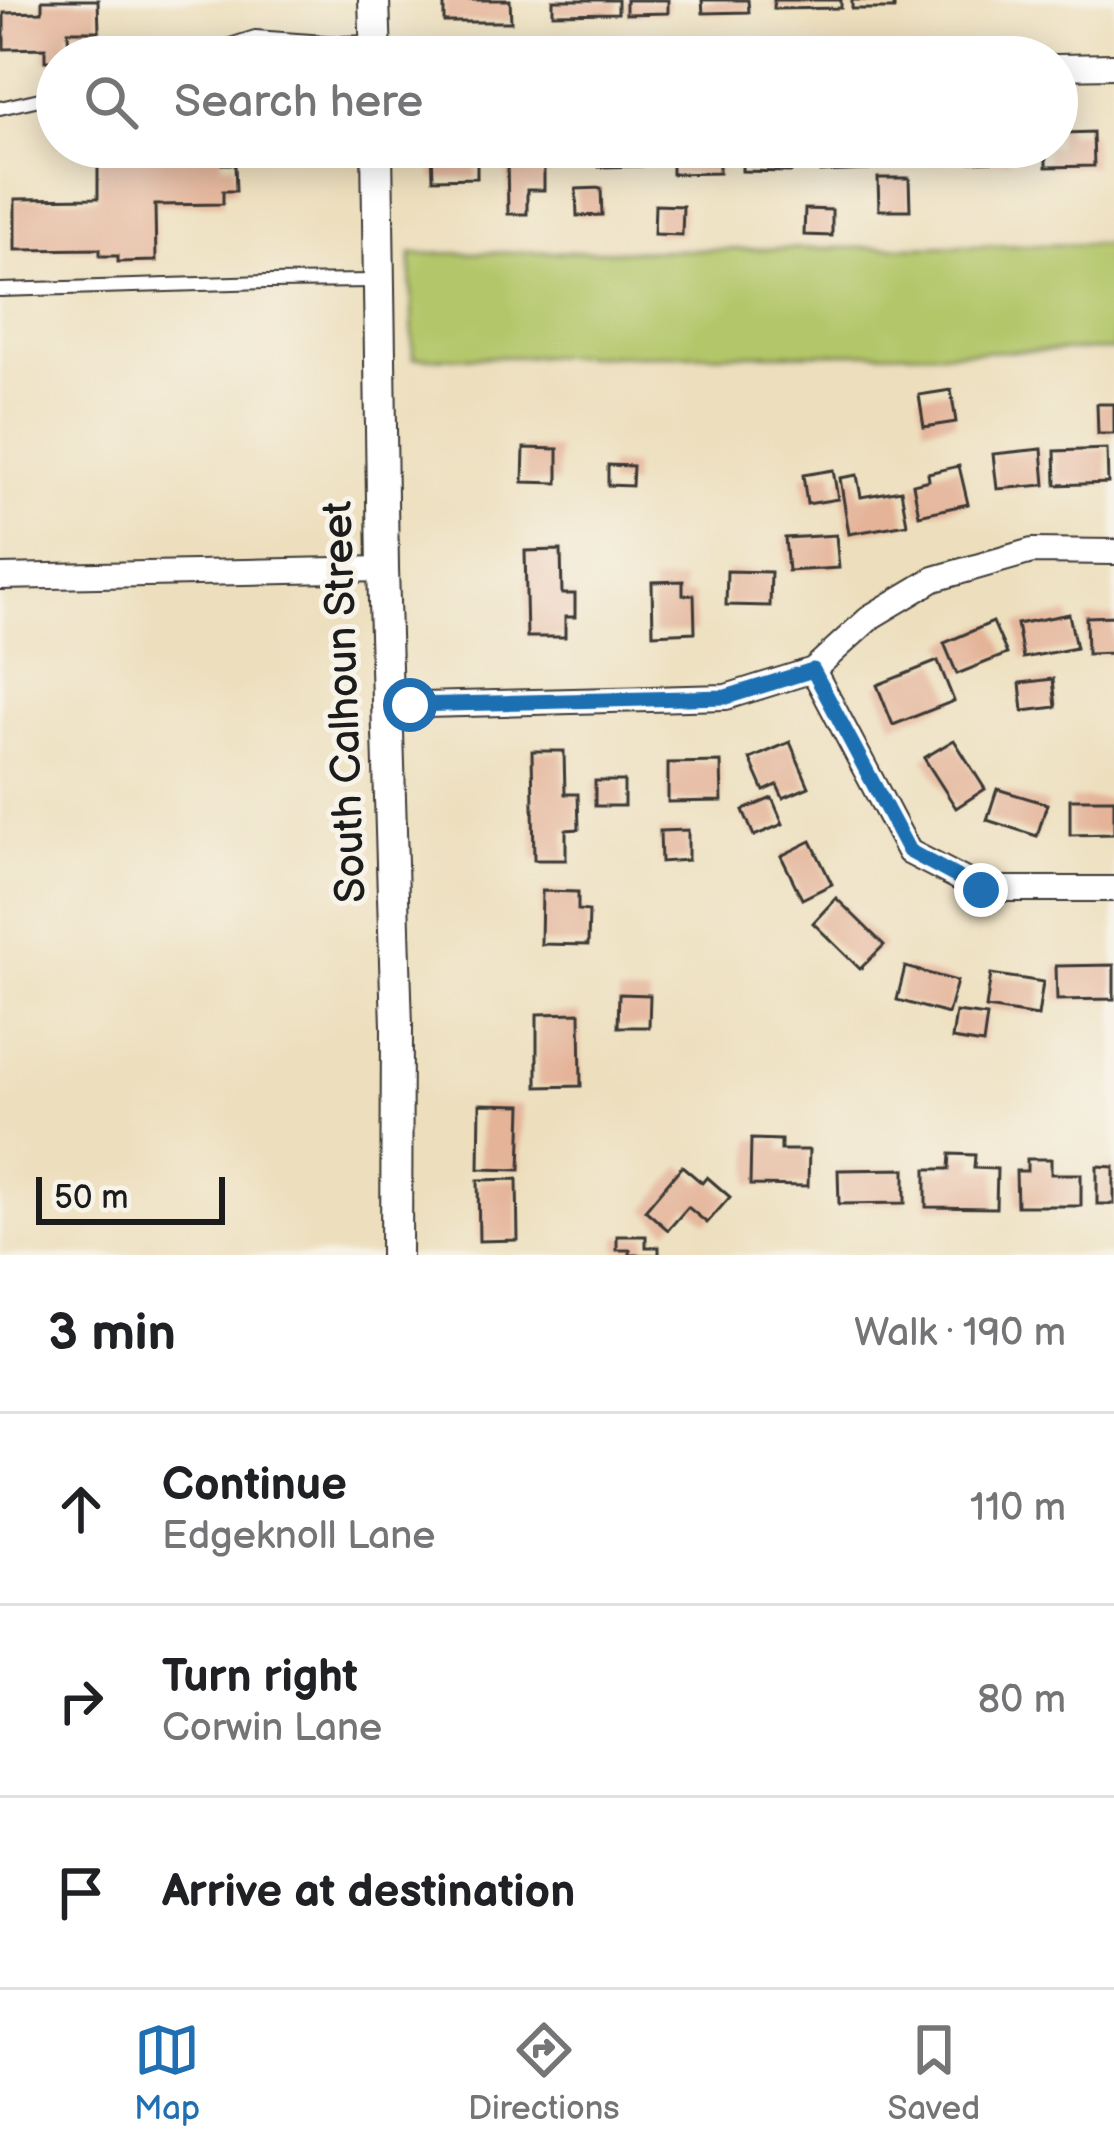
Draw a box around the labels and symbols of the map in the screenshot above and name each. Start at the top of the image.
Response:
street label: South Calhoun Street [312,500,378,904]
route start [383,678,437,732]
route end [954,863,1008,917]
scale bar [36,1171,225,1224]

